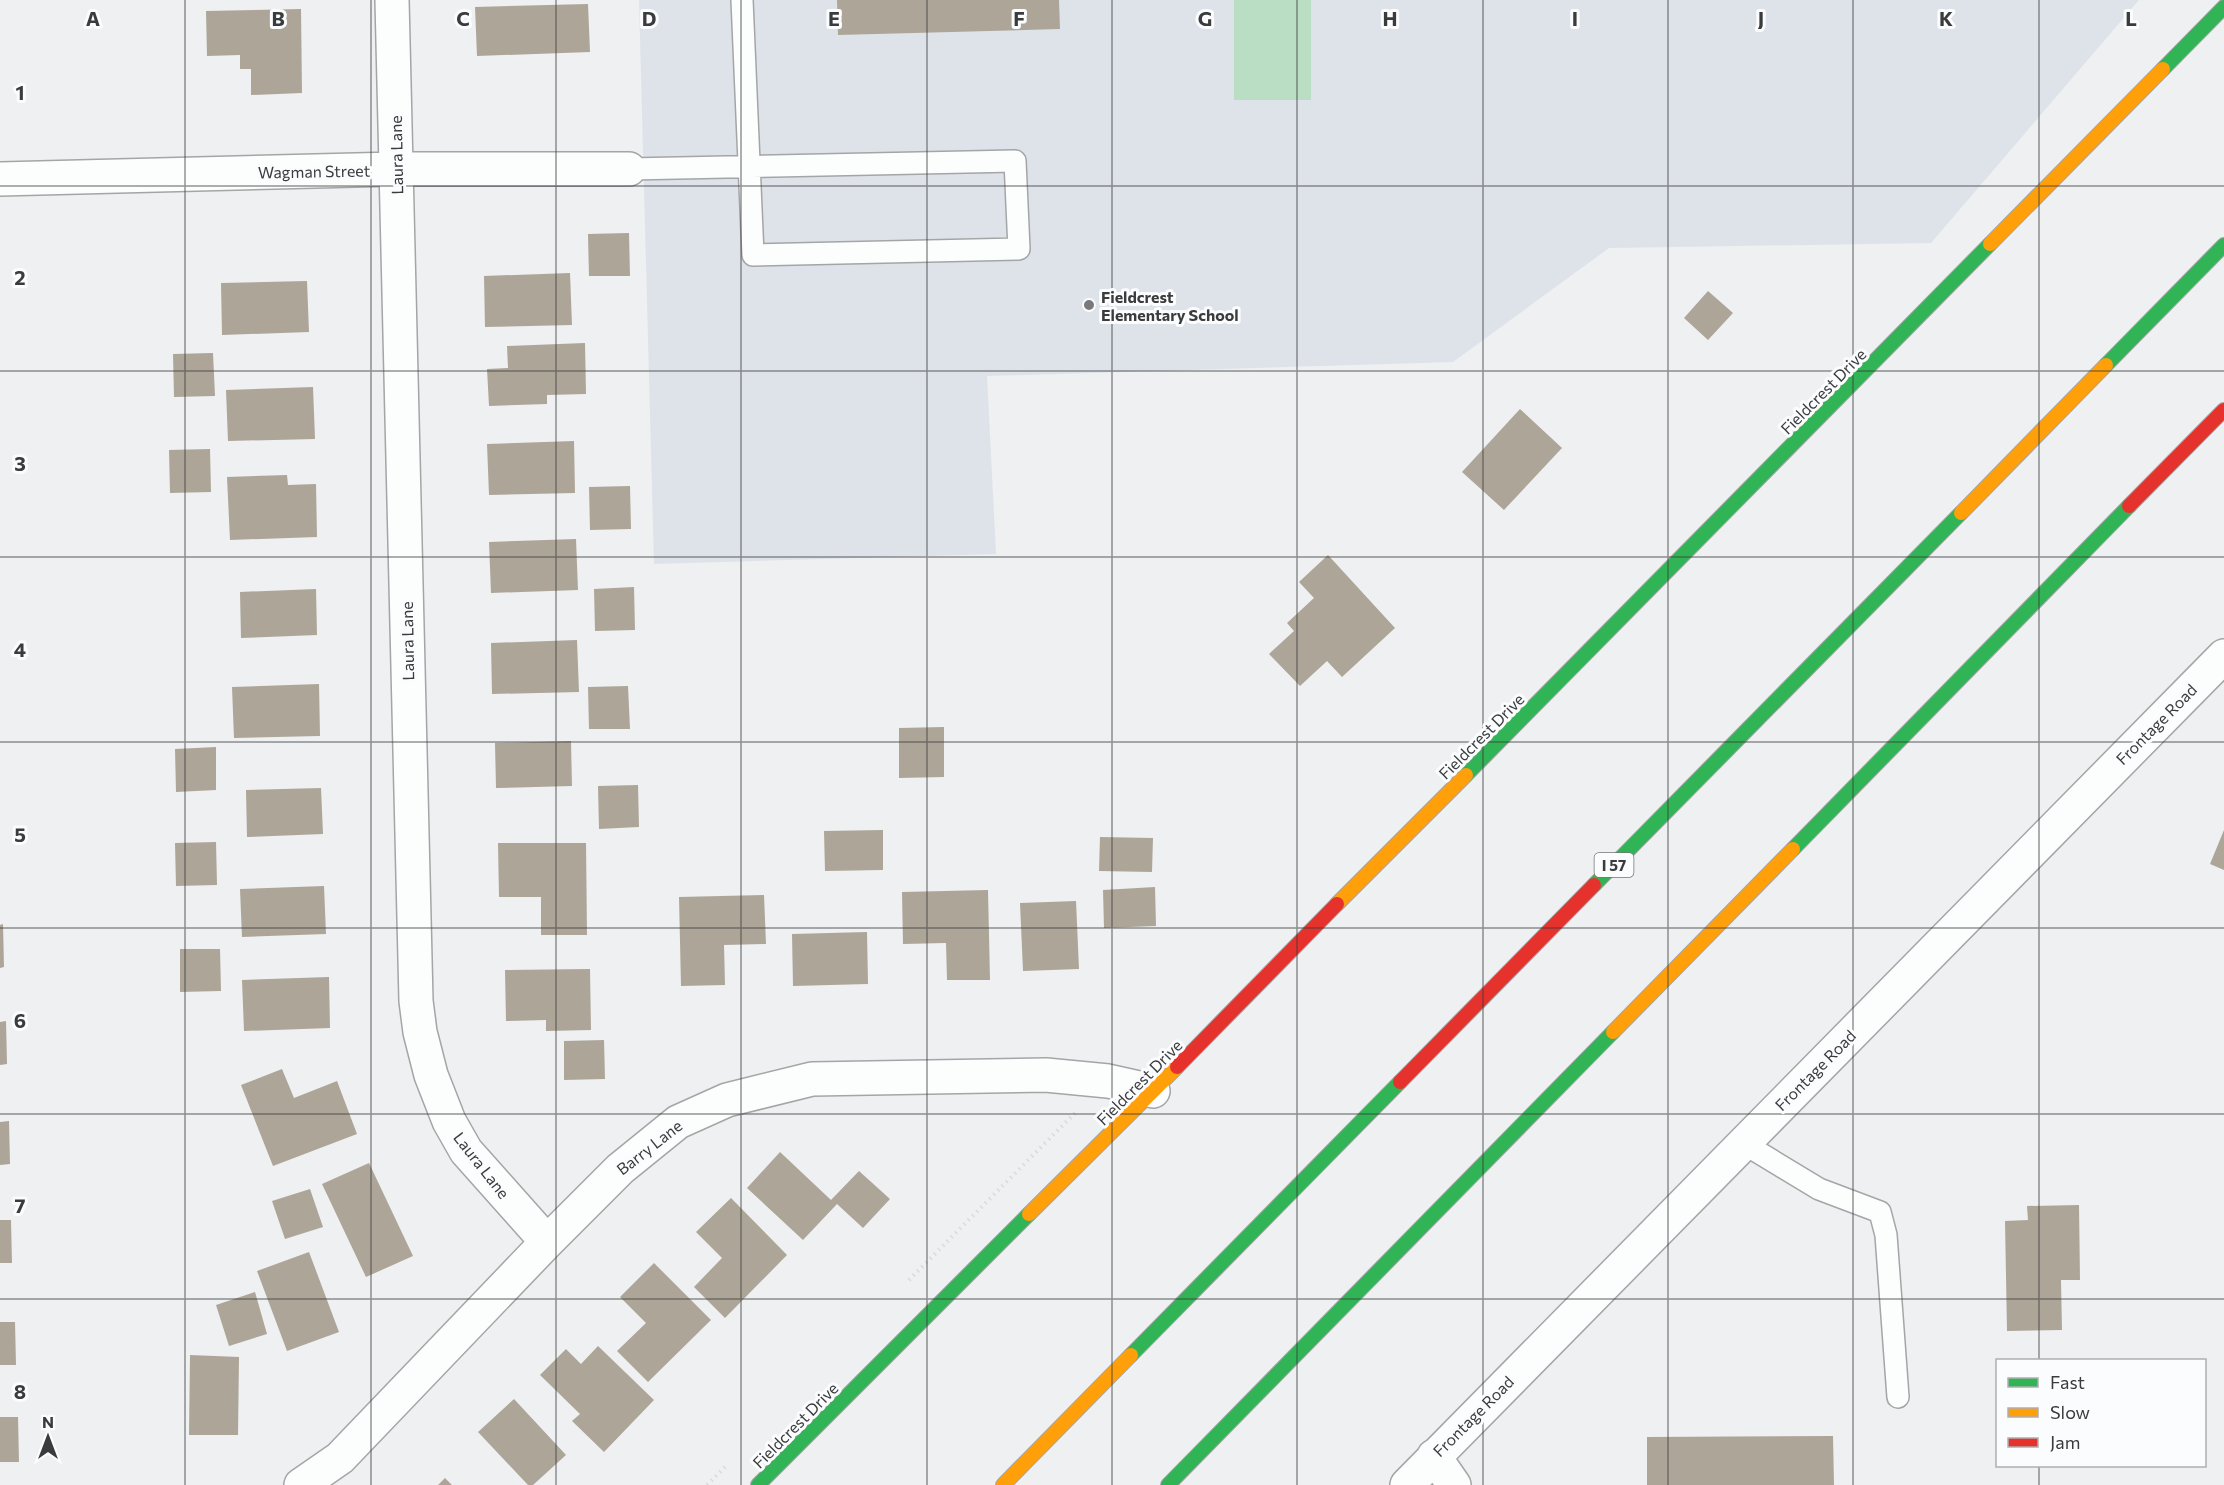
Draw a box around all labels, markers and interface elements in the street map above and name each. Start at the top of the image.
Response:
text: A [86,6,100,30]
text: B [271,6,285,30]
text: C [456,6,470,30]
text: D [642,6,656,30]
text: E [828,6,840,30]
text: F [1013,6,1025,30]
text: G [1198,6,1212,30]
text: H [1383,6,1398,30]
text: I [1572,6,1578,30]
text: J [1758,6,1764,30]
text: K [1939,6,1953,30]
text: L [2125,6,2137,30]
text: 1 [15,80,25,104]
street label: Laura Lane [386,115,406,195]
street label: Wagman Street [258,161,371,181]
text: 2 [14,265,26,289]
place label: Fieldcrest Elementary School [1101,287,1239,324]
marker: Fieldcrest Elementary School [1082,298,1096,312]
street label: Fieldcrest Drive [1776,344,1870,438]
text: 3 [14,451,26,475]
street label: Laura Lane [397,601,417,681]
text: 4 [14,637,26,661]
street label: Frontage Road [2112,680,2200,768]
street label: Fieldcrest Drive [1434,689,1528,783]
text: 5 [14,822,26,846]
road number: I 57 [1594,853,1634,877]
text: 6 [14,1008,26,1032]
street label: Frontage Road [1771,1026,1859,1114]
street label: Fieldcrest Drive [1092,1035,1186,1129]
street label: Barry Lane [612,1116,686,1178]
street label: Laura Lane [450,1128,514,1202]
text: 7 [15,1193,26,1217]
legend [1996,1359,2206,1467]
text: Fast [2050,1371,2085,1393]
street label: Frontage Road [1429,1372,1517,1460]
street label: Fieldcrest Drive [748,1378,842,1472]
text: 8 [14,1379,26,1403]
text: Slow [2050,1401,2090,1423]
north arrow [18,1407,78,1467]
text: N [42,1412,54,1431]
text: Jam [2050,1431,2080,1453]

